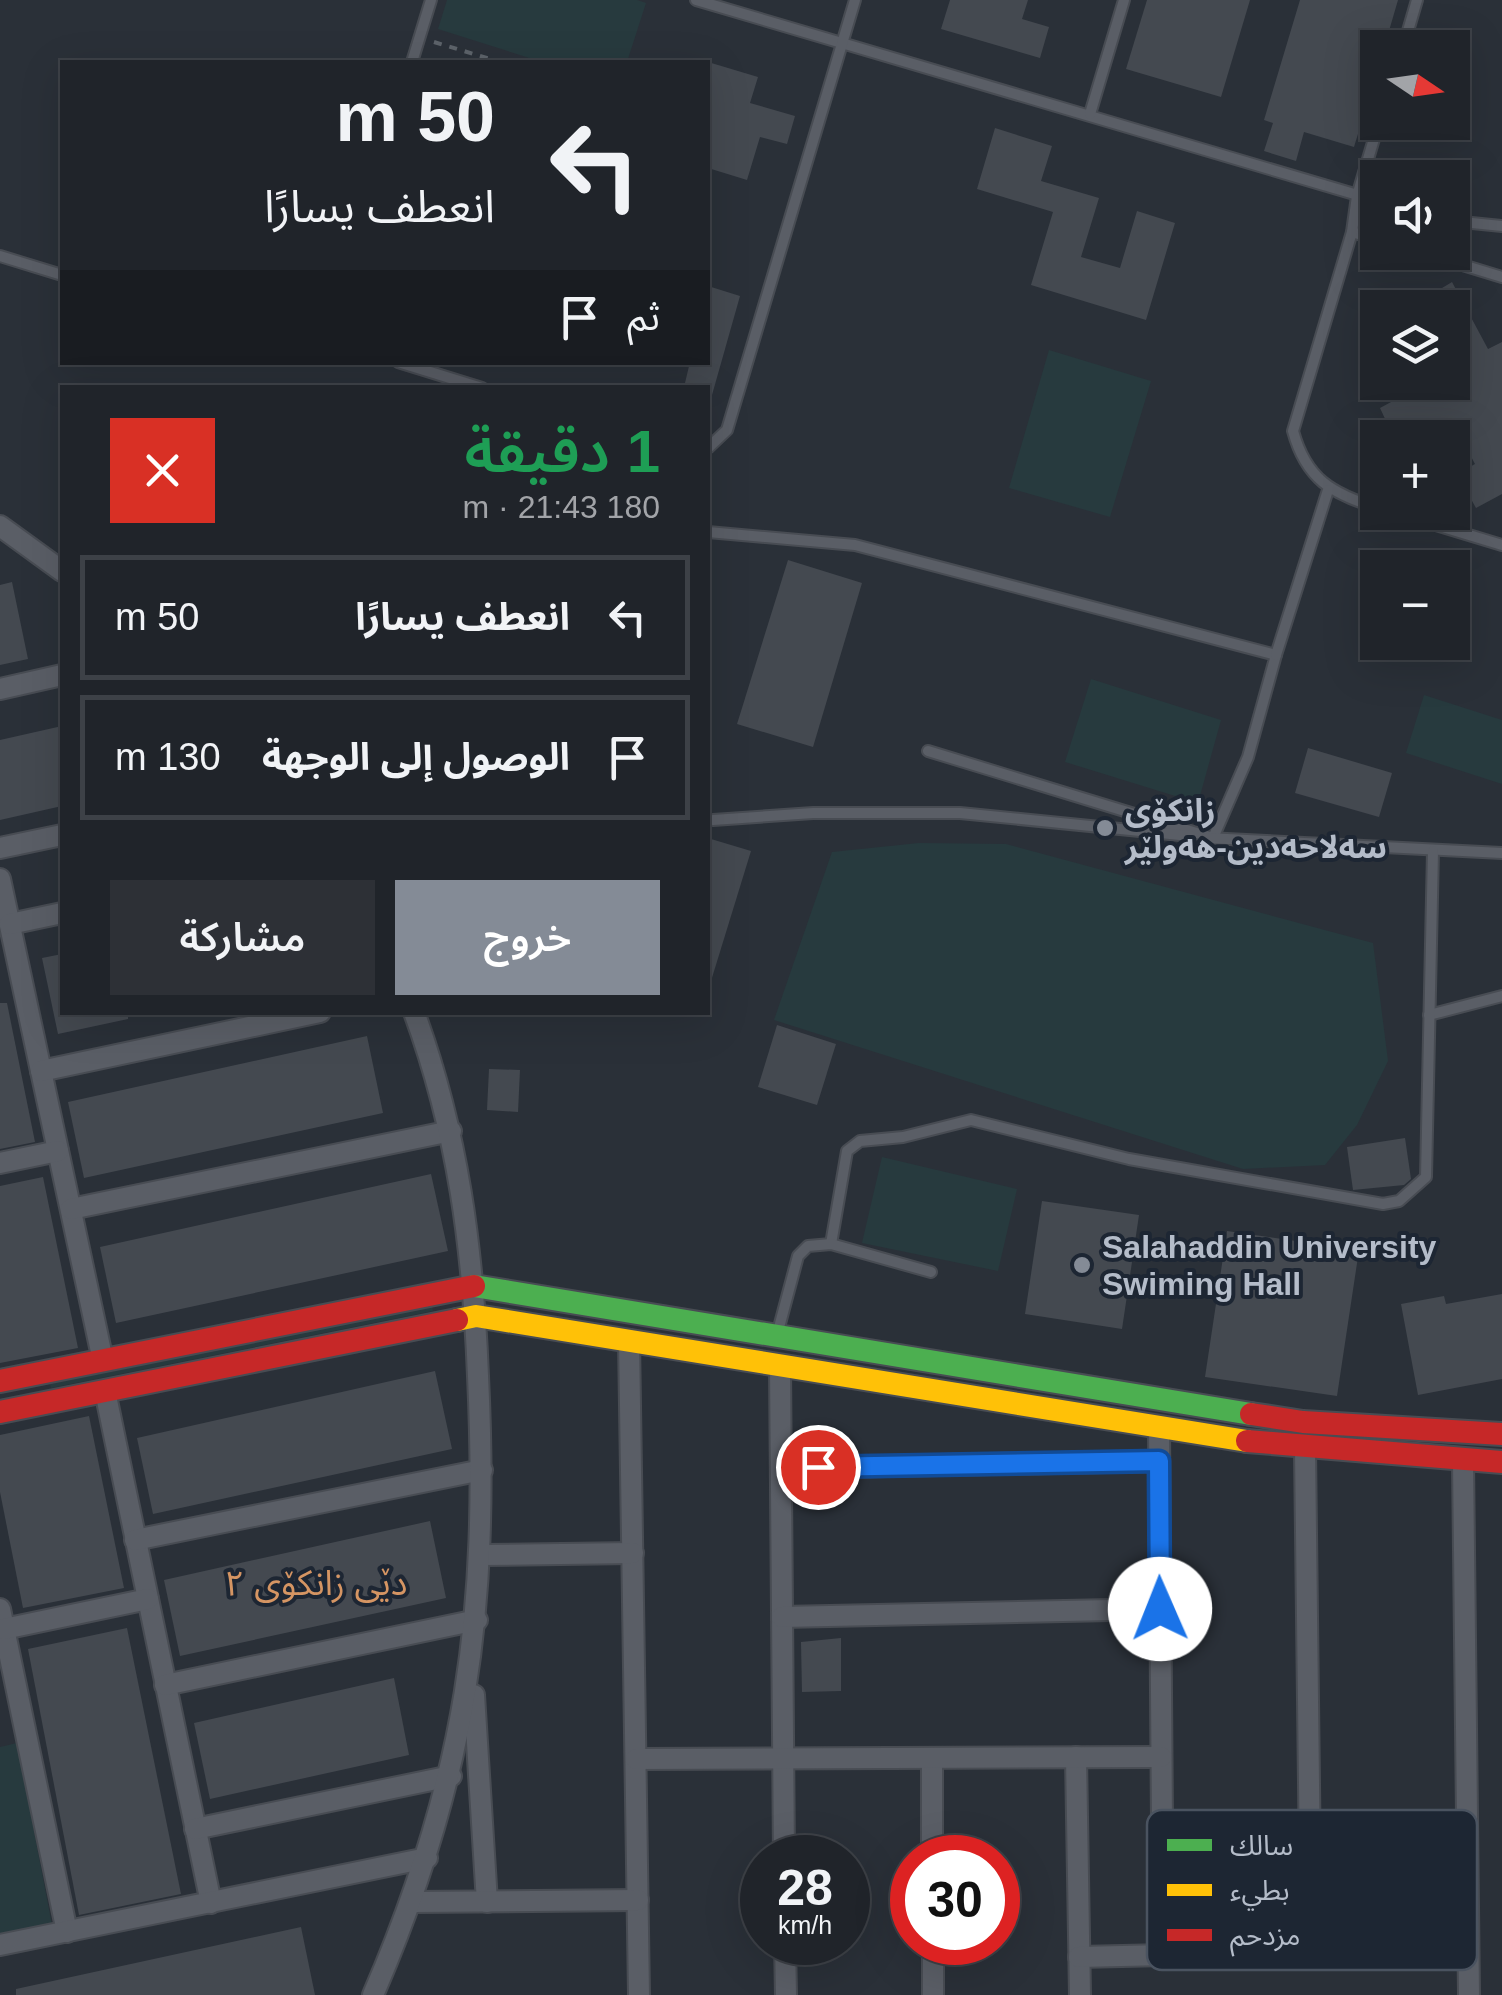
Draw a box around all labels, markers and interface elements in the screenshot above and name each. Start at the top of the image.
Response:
north arrow [1360,30,1470,140]
map controls [1360,30,1470,660]
text: 50 m [335,78,495,156]
icon: left [530,100,660,230]
button: sound [1360,160,1470,270]
text: انعطف يسارًا [264,181,495,232]
icon: arrive [552,290,607,345]
button: layers [1360,290,1470,400]
text: ثم [627,296,660,338]
button: close [110,418,215,523]
text: 1 دقيقة [464,418,660,485]
button: + [1360,420,1470,530]
text: 180 m · 21:43 [463,489,660,525]
button: − [1360,550,1470,660]
icon: left [600,590,655,645]
text: 50 m [115,596,200,638]
text: انعطف يسارًا [355,596,570,638]
icon: arrive [600,730,655,785]
text: 130 m [115,736,221,778]
text: الوصول إلى الوجهة [262,736,570,778]
place label: زانکۆی سەلاحەدین-هەولێر [1123,792,1387,866]
marker: زانکۆی سەلاحەدین-هەولێر [1094,817,1116,839]
button: مشاركة [110,880,375,995]
button: خروج [395,880,660,995]
place label: Salahaddin University Swiming Hall [1102,1229,1437,1302]
marker: Salahaddin University Swiming Hall [1071,1254,1093,1276]
pin [776,1425,861,1510]
icon: arrive [791,1440,846,1495]
position arrow [1108,1557,1212,1661]
district label: دێی زانکۆی ٢ [224,1563,408,1604]
legend [1147,1810,1477,1970]
text: سالك [1230,1830,1293,1861]
speed limit sign: 30 [890,1835,1020,1965]
text: 28 [777,1860,833,1916]
text: بطيء [1230,1875,1290,1911]
text: km/h [778,1911,832,1939]
text: مزدحم [1230,1920,1301,1957]

